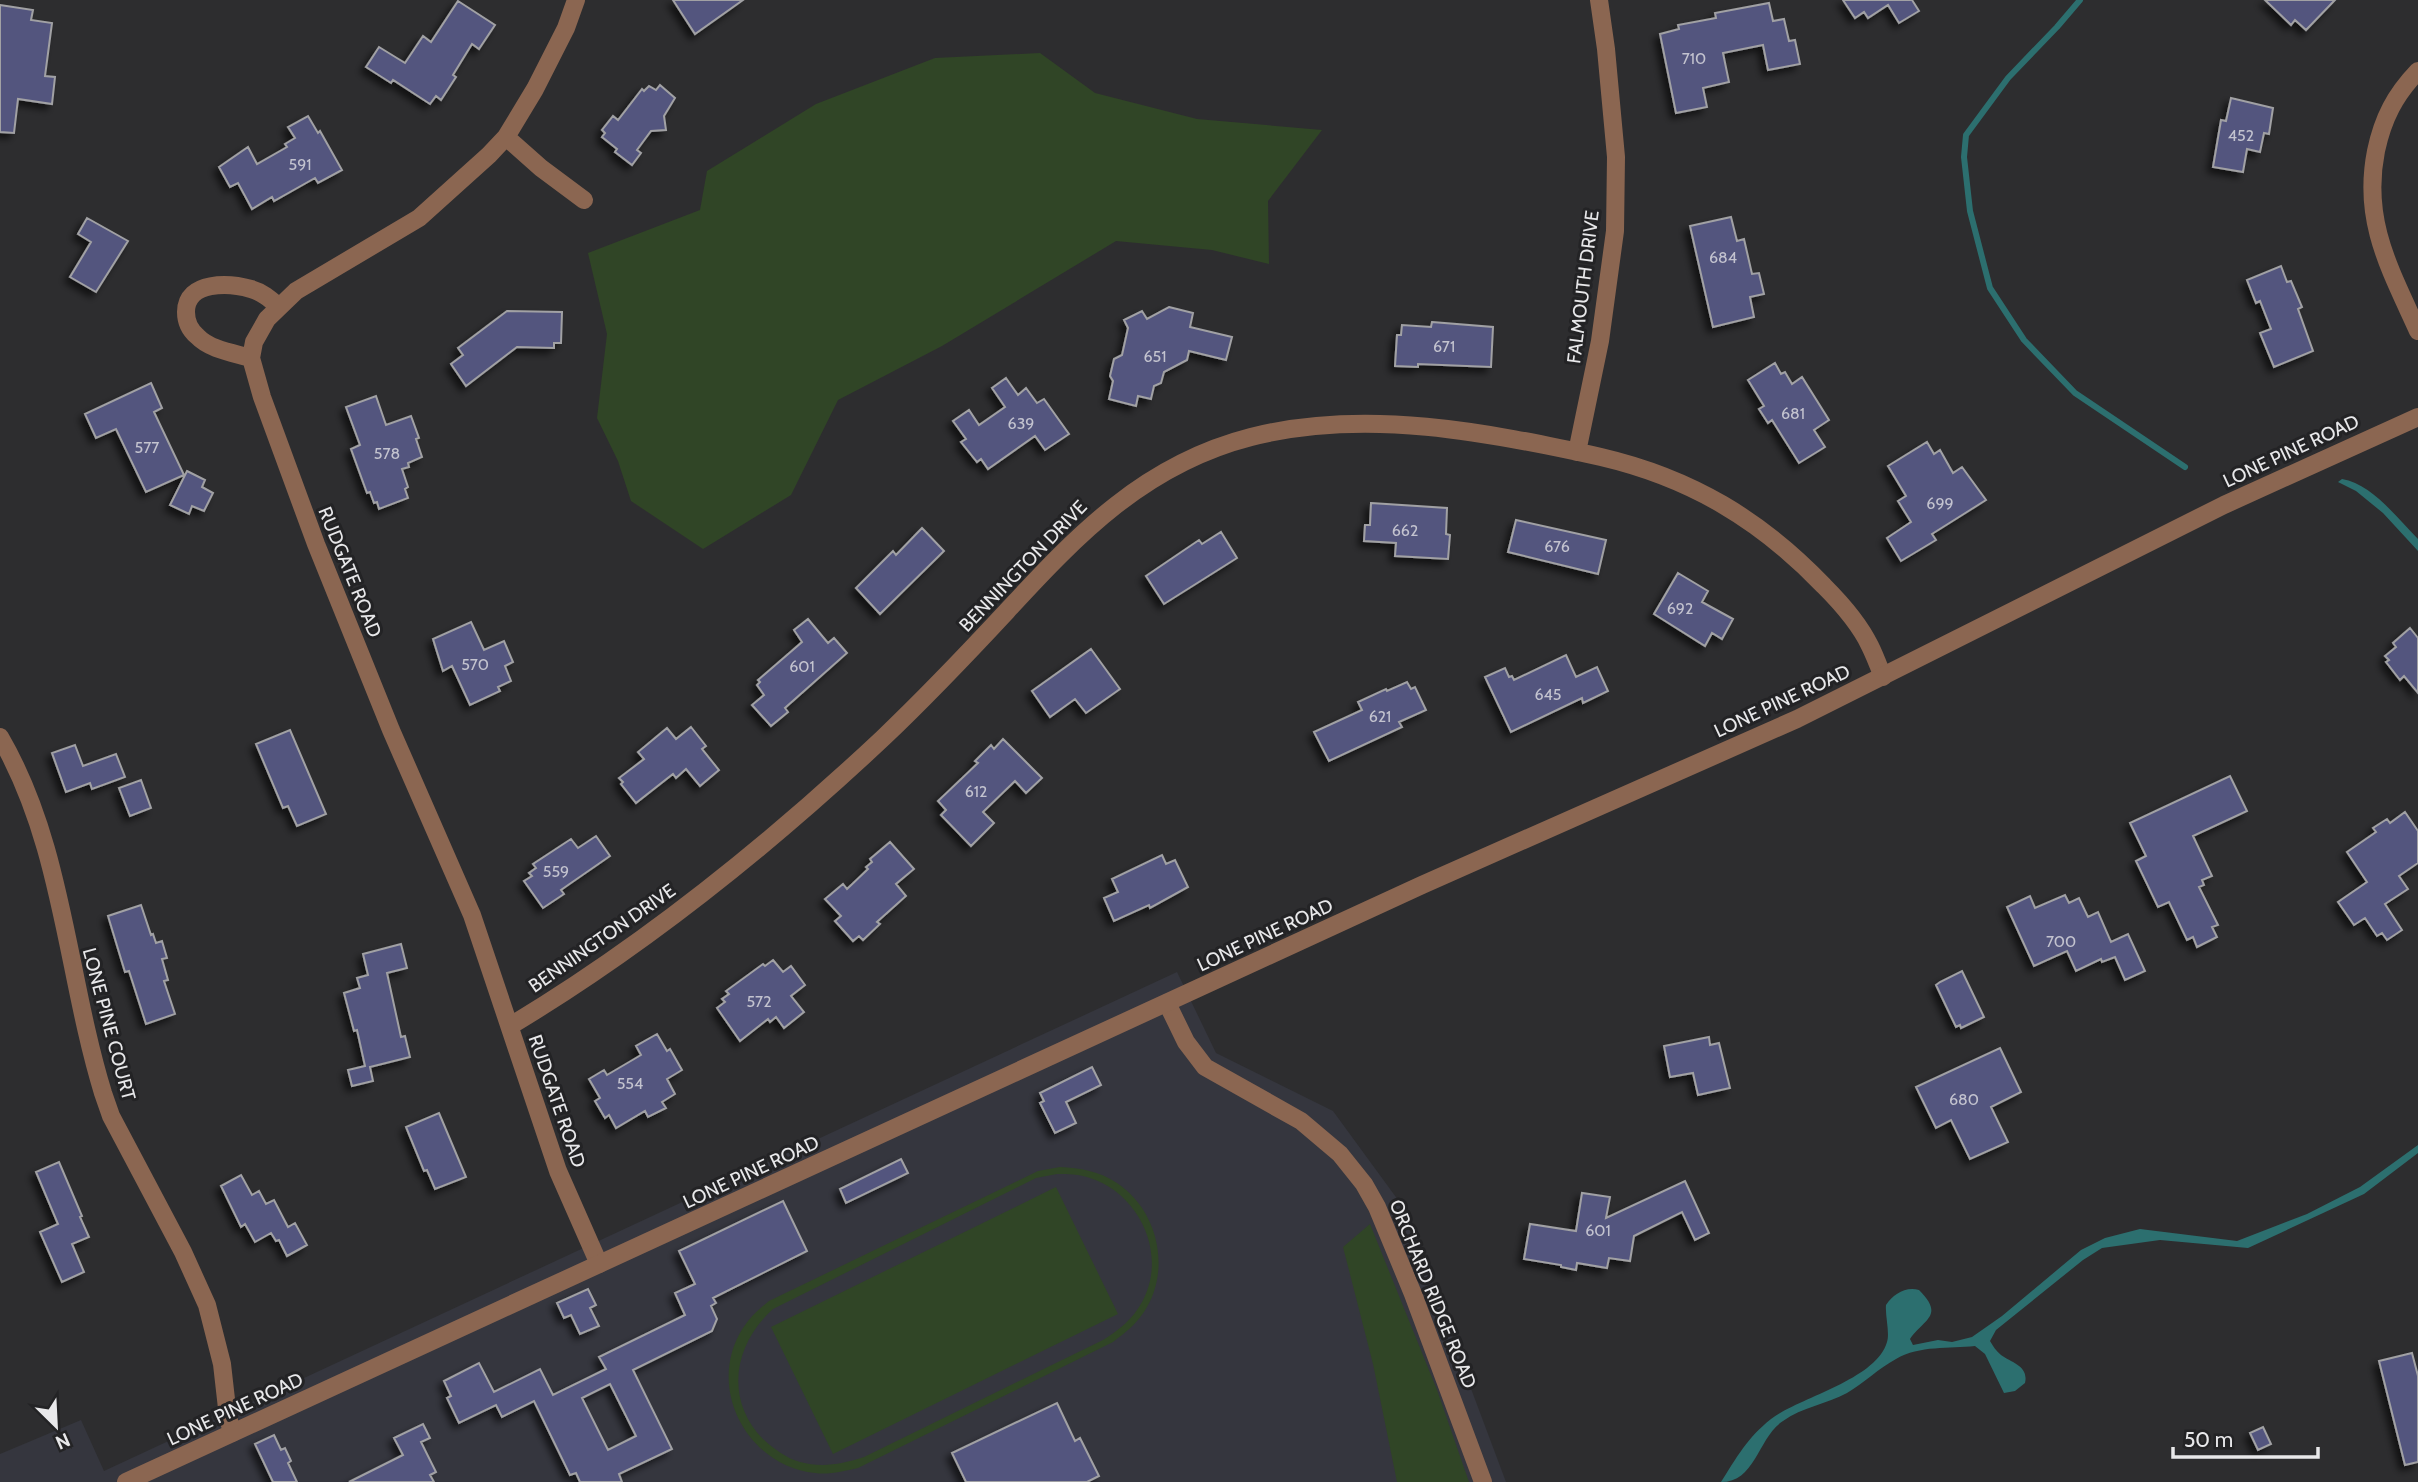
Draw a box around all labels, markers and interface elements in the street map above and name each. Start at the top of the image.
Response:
house number: 710 [1682,49,1706,68]
house number: 452 [2228,126,2254,145]
house number: 591 [289,155,311,174]
street label: FALMOUTH DRIVE [1562,209,1604,365]
house number: 684 [1709,248,1737,267]
house number: 671 [1433,337,1455,356]
house number: 651 [1144,347,1166,366]
house number: 681 [1781,404,1805,423]
street label: LONE PINE ROAD [2219,409,2363,493]
house number: 639 [1008,414,1034,433]
house number: 577 [135,438,159,457]
house number: 578 [374,444,400,463]
house number: 699 [1926,494,1954,513]
street label: BENNINGTON DRIVE [954,496,1092,636]
street label: RUDGATE ROAD [313,503,387,641]
house number: 662 [1392,521,1418,540]
house number: 676 [1544,537,1570,556]
house number: 692 [1667,599,1693,618]
house number: 570 [461,655,489,674]
house number: 601 [789,657,815,676]
street label: LONE PINE ROAD [1710,659,1854,743]
house number: 645 [1535,685,1562,704]
house number: 621 [1369,707,1391,726]
house number: 612 [965,782,987,801]
house number: 559 [543,862,569,881]
street label: BENNINGTON DRIVE [524,879,680,997]
street label: LONE PINE ROAD [1193,893,1337,977]
house number: 700 [2046,932,2076,951]
street label: LONE PINE COURT [78,945,140,1103]
house number: 572 [746,992,772,1011]
street label: RUDGATE ROAD [524,1032,591,1171]
house number: 554 [617,1074,643,1093]
house number: 680 [1949,1090,1979,1109]
street label: LONE PINE ROAD [679,1130,823,1214]
street label: ORCHARD RIDGE ROAD [1385,1196,1481,1392]
house number: 601 [1585,1221,1611,1240]
street label: LONE PINE ROAD [163,1367,307,1451]
north arrow [21,1391,91,1461]
scale bar [2173,1416,2318,1460]
text: 50 m [2184,1427,2233,1452]
text: N [52,1428,74,1454]

